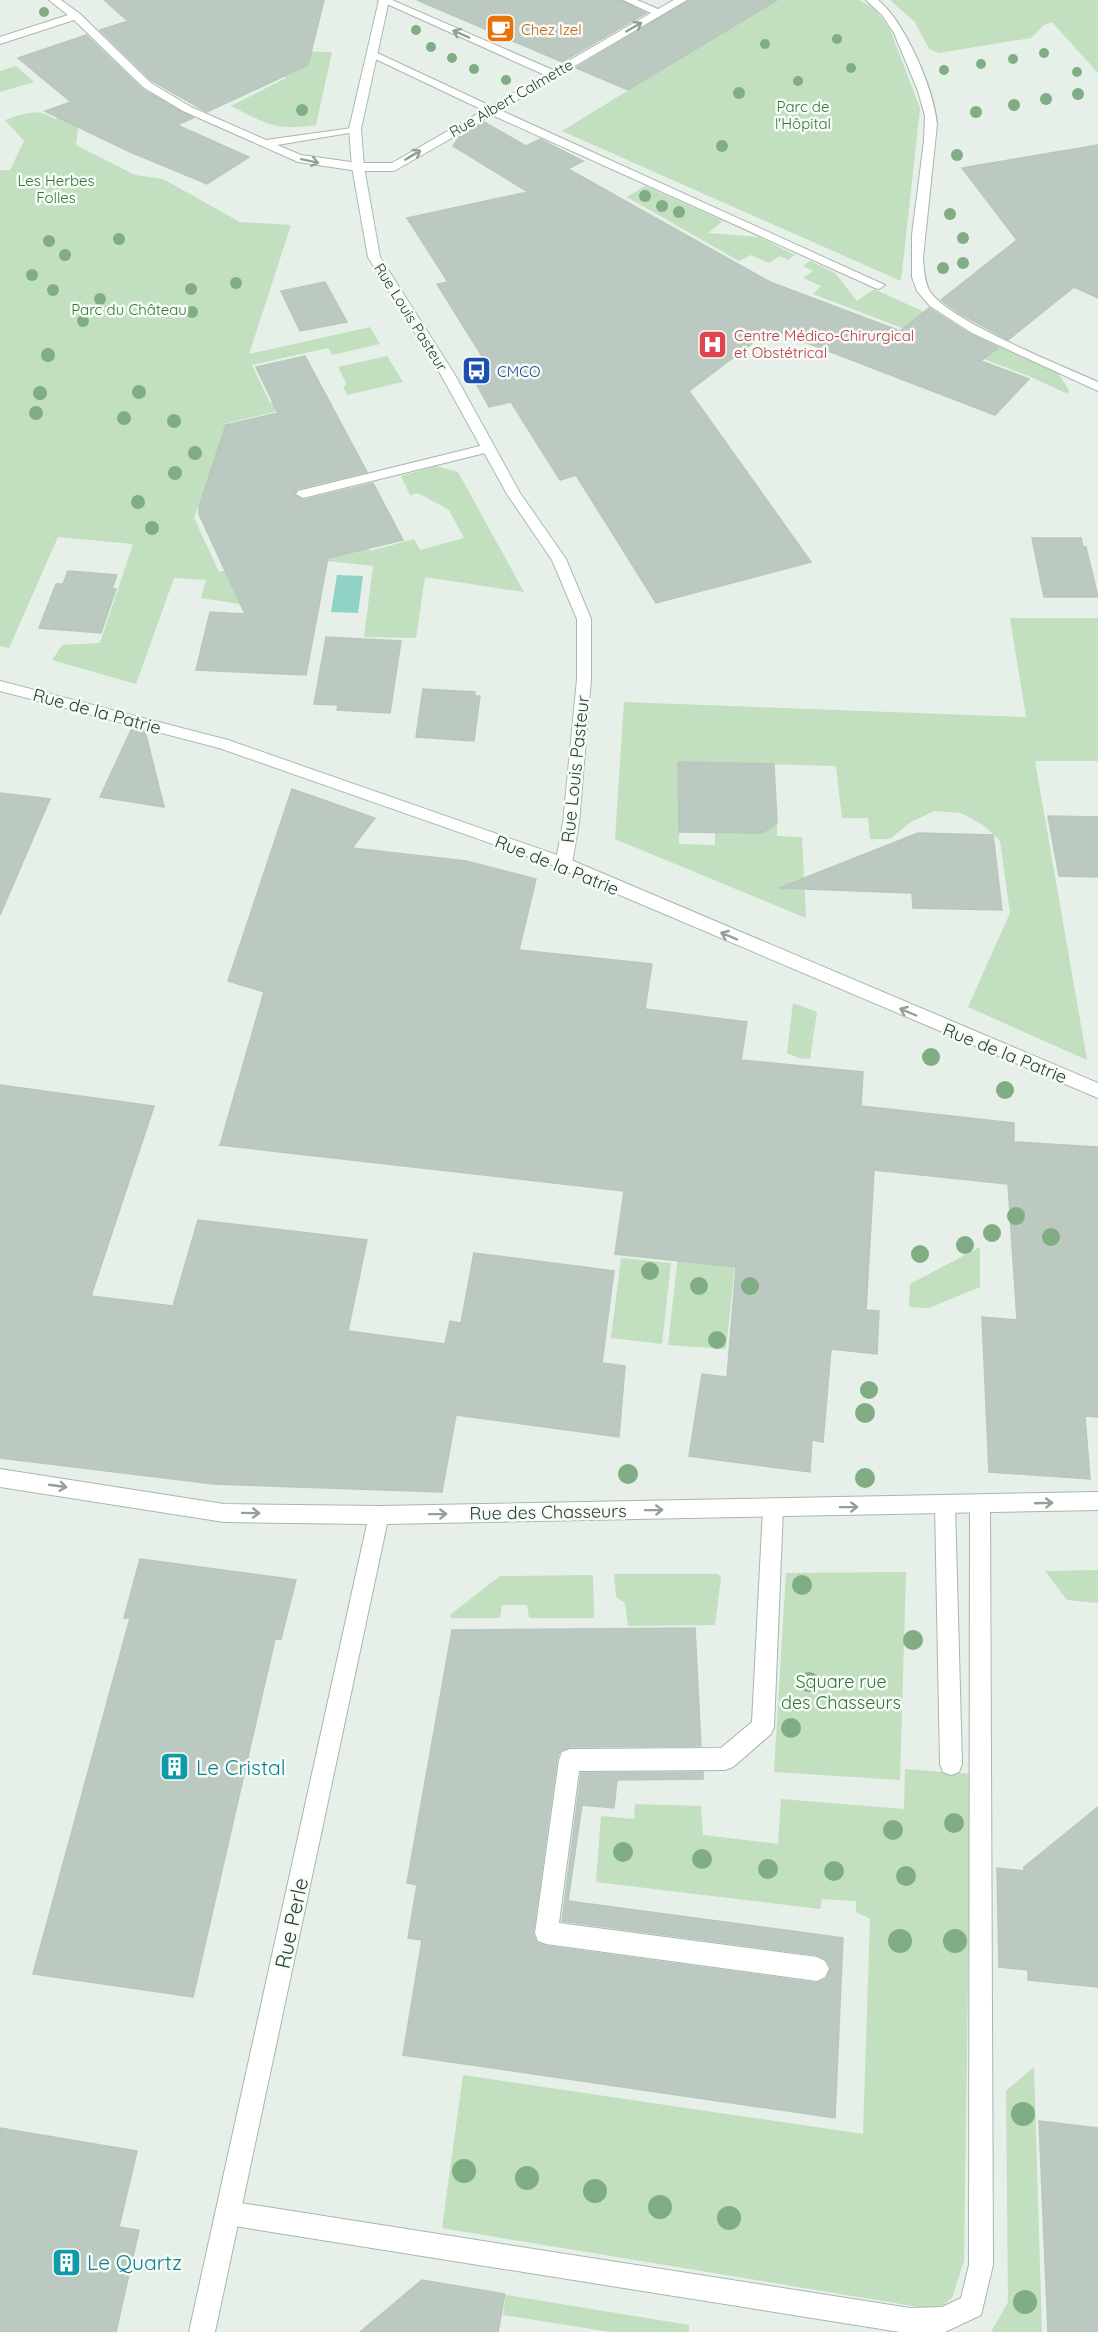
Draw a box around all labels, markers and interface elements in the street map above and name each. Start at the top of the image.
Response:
cafe icon: Chez Izel [484,13,516,45]
place label: Chez Izel [521,20,582,39]
one-way arrow [625,21,642,33]
one-way arrow [452,28,471,39]
street label: Rue Albert Calmette [446,55,576,141]
park label: Parc de l'Hôpital [775,97,831,133]
one-way arrow [404,148,421,160]
one-way arrow [300,156,320,167]
park label: Les Herbes Folles [17,171,95,207]
street label: Rue Louis Pasteur [370,260,452,375]
park label: Parc du Château [71,300,187,319]
place label: Centre Médico-Chirurgical et Obstétrical [734,326,914,362]
hospital icon: Centre Médico-Chirurgical et Obstétrical [697,328,729,360]
bus stop icon: CMCO [460,355,492,387]
place label: CMCO [497,362,541,381]
street label: Rue de la Patrie [30,683,164,739]
street label: Rue Louis Pasteur [556,694,594,844]
street label: Rue de la Patrie [492,830,622,900]
one-way arrow [720,930,739,941]
one-way arrow [900,1006,918,1017]
street label: Rue de la Patrie [940,1018,1070,1088]
one-way arrow [48,1480,67,1491]
one-way arrow [1033,1497,1053,1509]
street label: Rue des Chasseurs [469,1499,627,1525]
one-way arrow [838,1501,858,1513]
one-way arrow [643,1504,663,1516]
one-way arrow [240,1507,260,1519]
one-way arrow [427,1508,447,1520]
park label: Square rue des Chasseurs [781,1670,901,1714]
building icon: Le Cristal [159,1751,191,1783]
place label: Le Cristal [196,1754,286,1780]
street label: Rue Perle [269,1875,313,1971]
building icon: Le Quartz [50,2246,82,2278]
place label: Le Quartz [87,2249,182,2275]

